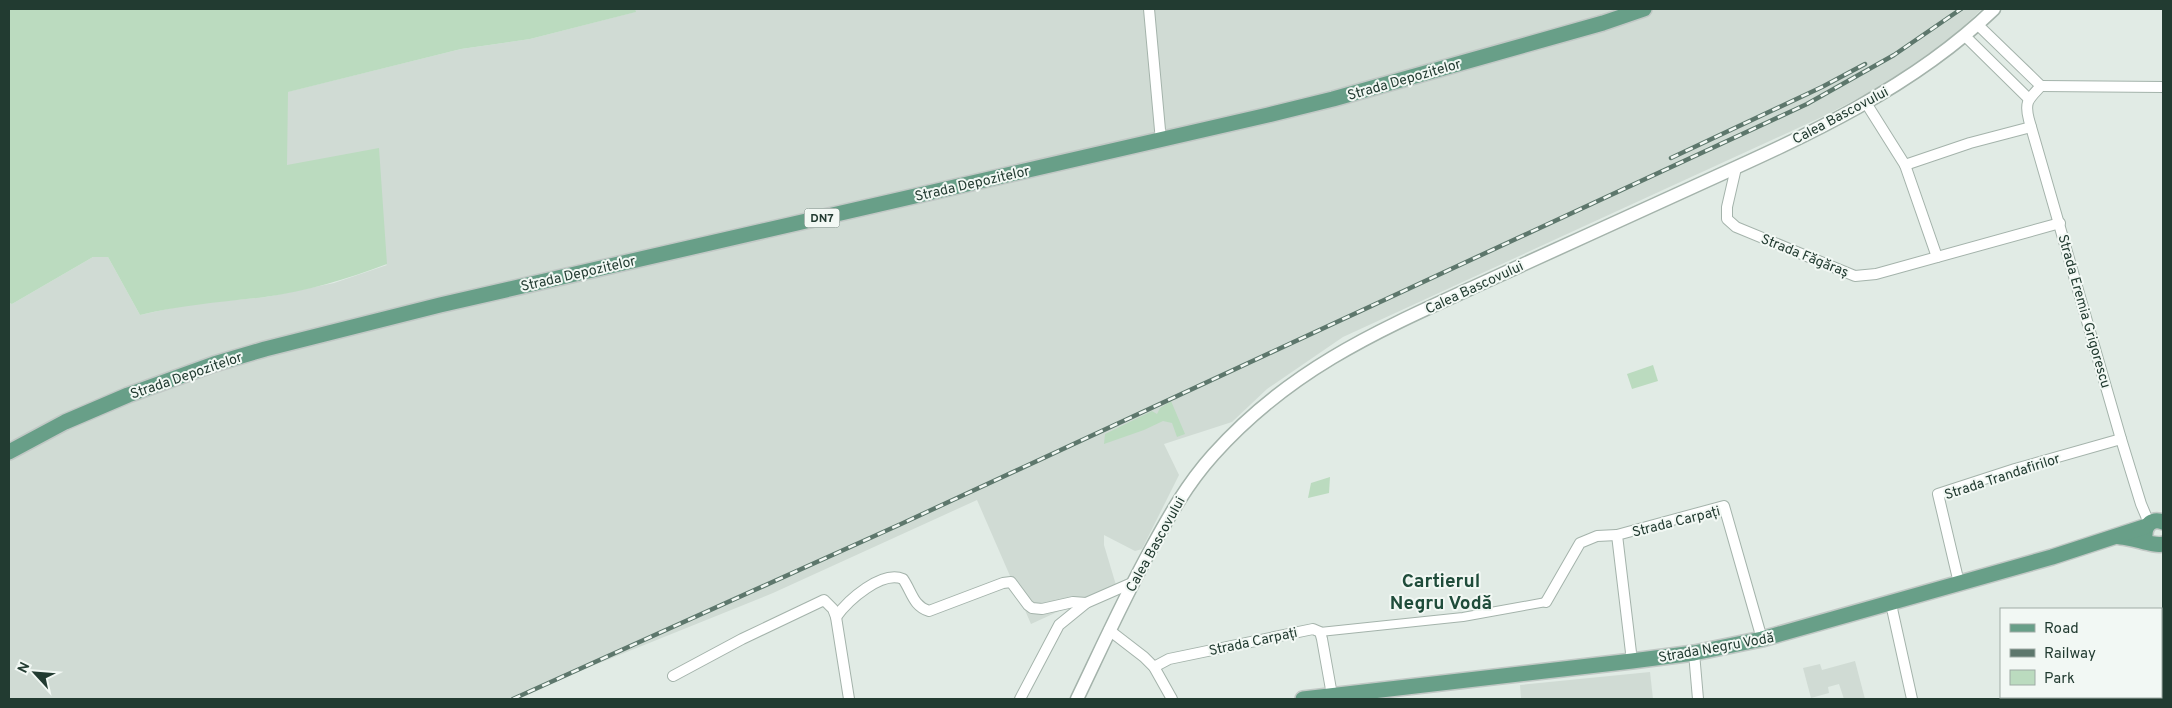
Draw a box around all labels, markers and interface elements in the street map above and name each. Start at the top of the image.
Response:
street label: Strada Depozitelor [1346,56,1464,105]
street label: Calea Bascovului [1790,84,1892,149]
street label: Strada Depozitelor [913,163,1032,206]
road number: DN7 [804,208,840,228]
street label: Strada Făgăraș [1758,231,1851,282]
street label: Strada Eremia Grigorescu [2053,233,2114,390]
street label: Strada Depozitelor [519,253,638,296]
street label: Calea Bascovului [1423,258,1526,319]
street label: Strada Depozitelor [128,349,245,404]
street label: Strada Trandafirilor [1942,451,2063,504]
street label: Calea Bascovului [1123,494,1190,595]
street label: Strada Carpați [1631,503,1722,542]
district label: Cartierul Negru Vodă [1390,570,1492,616]
legend [2000,608,2162,698]
text: Road [2044,620,2079,639]
street label: Strada Carpați [1207,625,1299,660]
street label: Strada Negru Vodă [1657,630,1775,667]
text: Railway [2044,645,2096,664]
north arrow [10,648,60,698]
text: N [15,660,35,676]
text: Park [2044,670,2075,689]

